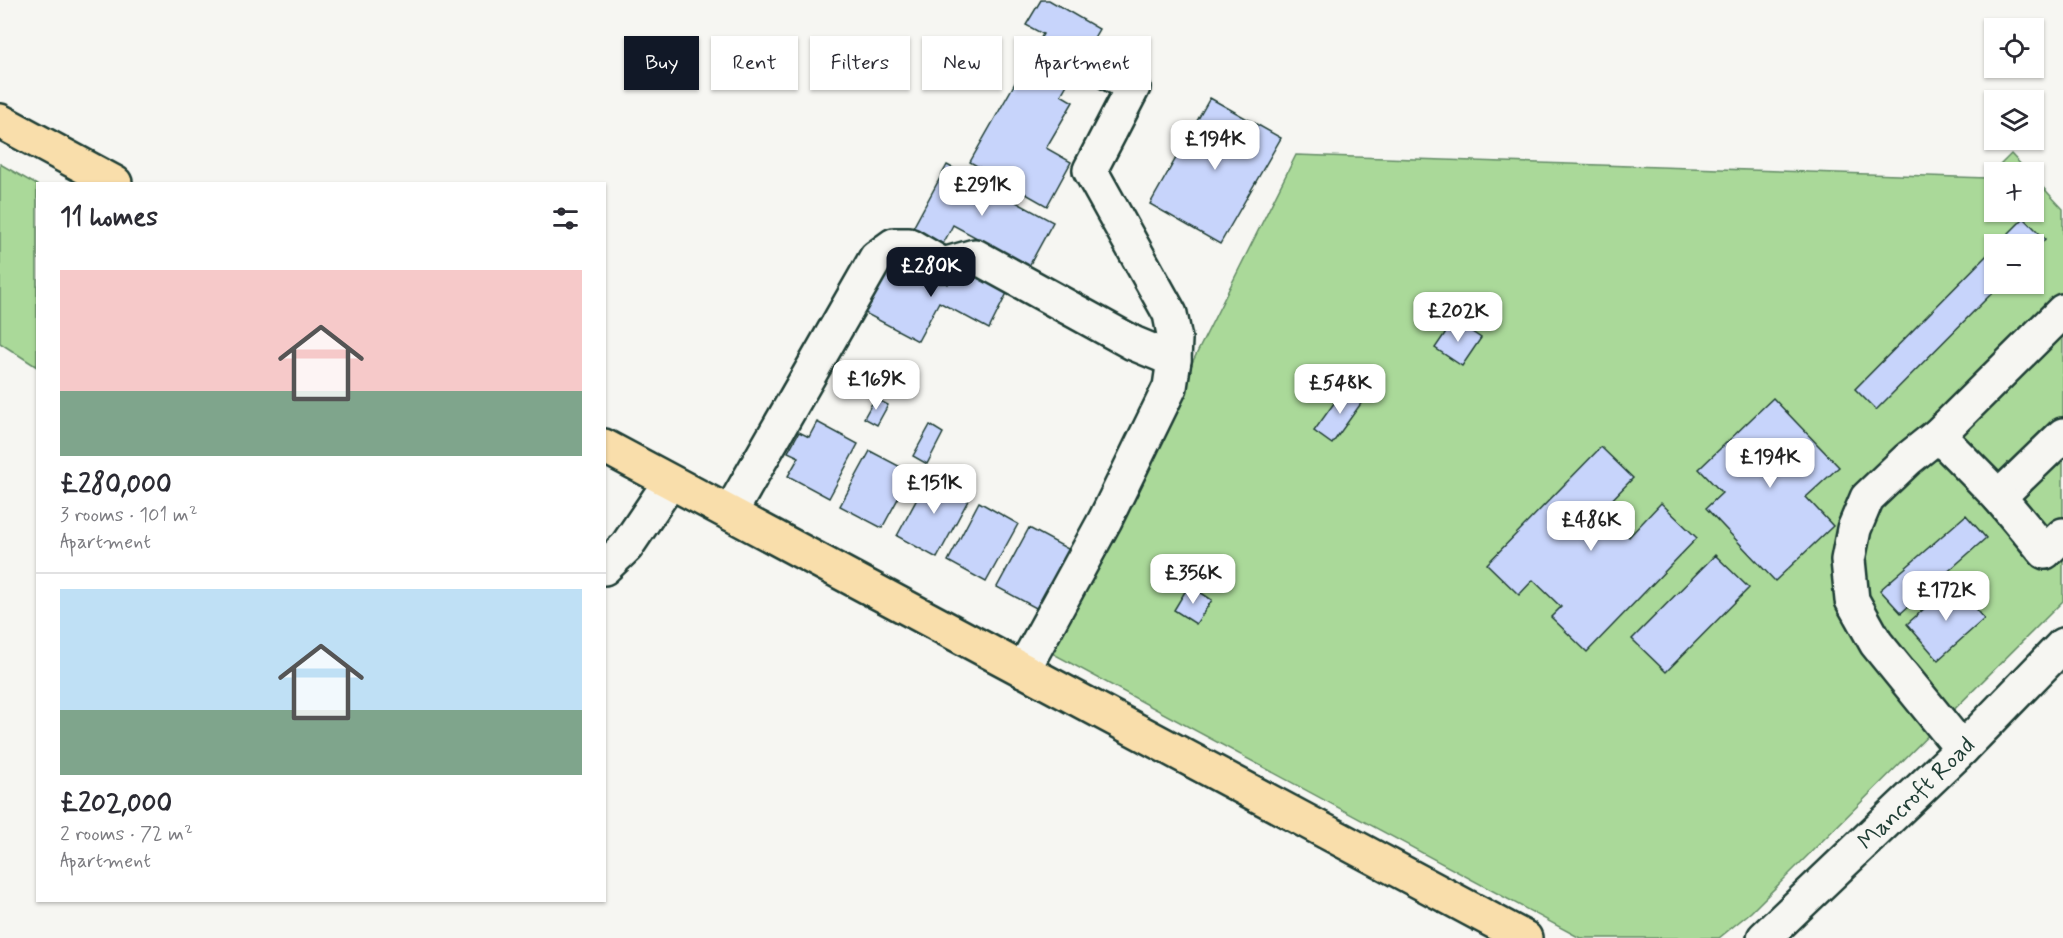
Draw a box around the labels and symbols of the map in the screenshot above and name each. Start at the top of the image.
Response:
pin: £194K [1173,120,1257,171]
pin: £291K [940,166,1024,217]
pin: £280K [889,247,973,298]
pin: £202K [1416,292,1500,343]
pin: £169K [834,360,918,411]
pin: £548K [1298,364,1382,415]
pin: £194K [1728,438,1812,489]
pin: £151K [892,464,976,515]
pin: £486K [1549,501,1633,552]
pin: £356K [1151,554,1235,605]
pin: £172K [1904,571,1988,622]
street label: Mancroft Road [1852,731,1982,857]

